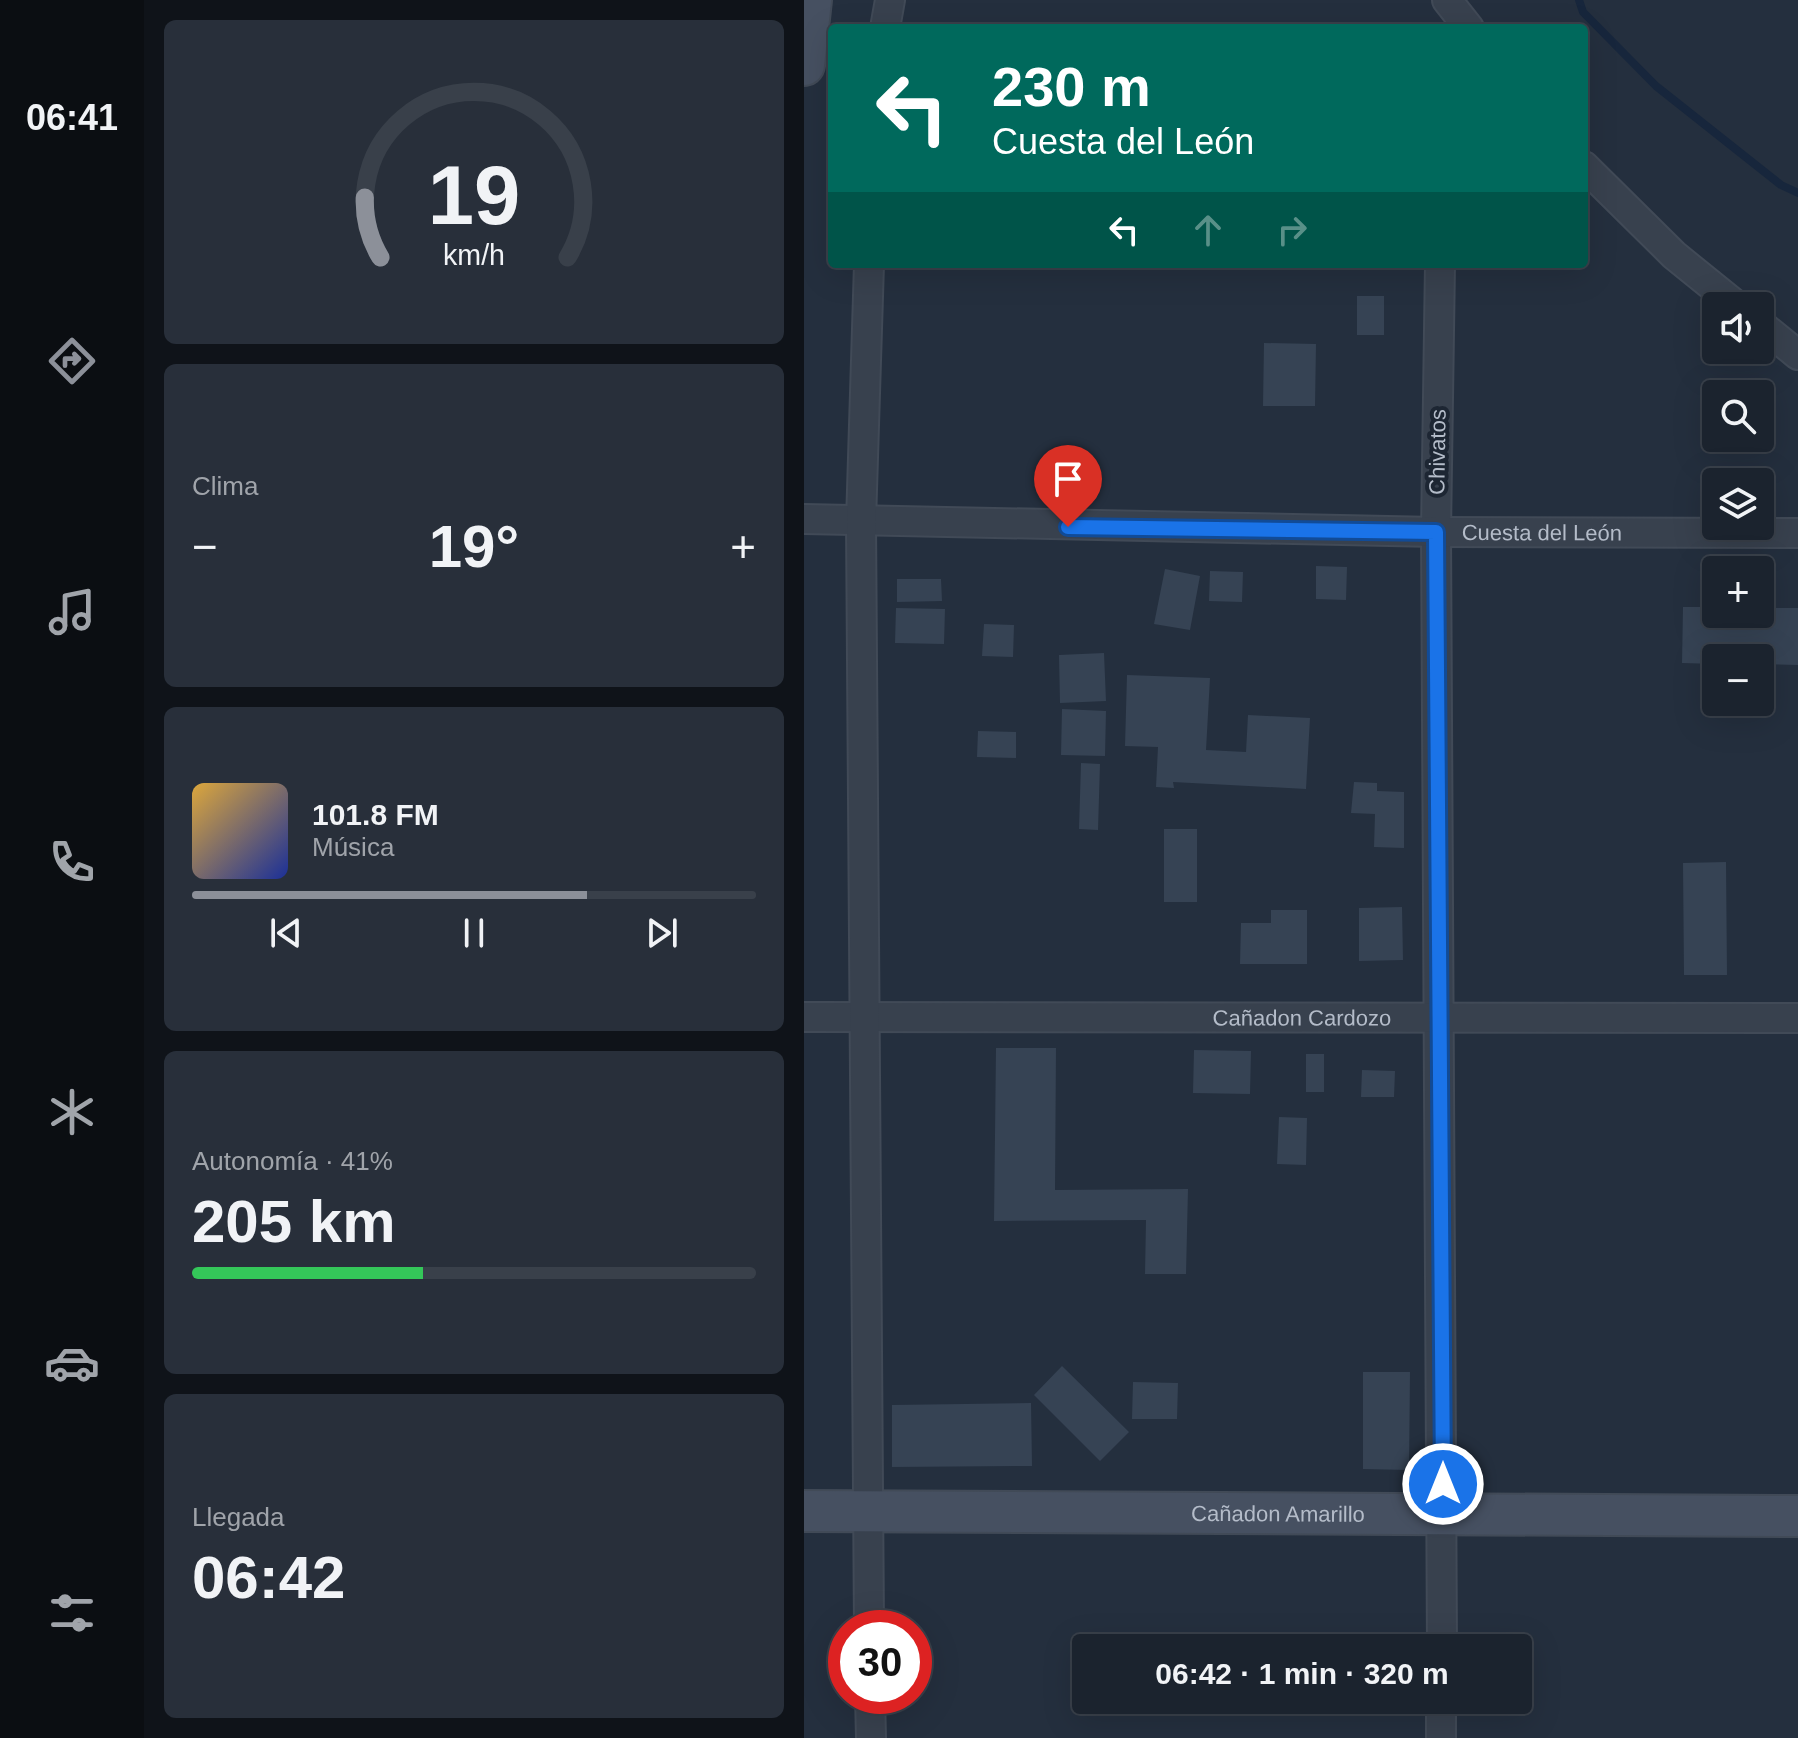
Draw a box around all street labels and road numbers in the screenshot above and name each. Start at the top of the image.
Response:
street label: Chivatos [1424,409,1451,495]
street label: Cuesta del León [1462,520,1622,546]
street label: Cañadon Cardozo [1213,1005,1391,1031]
street label: Cañadon Amarillo [1191,1501,1365,1527]

